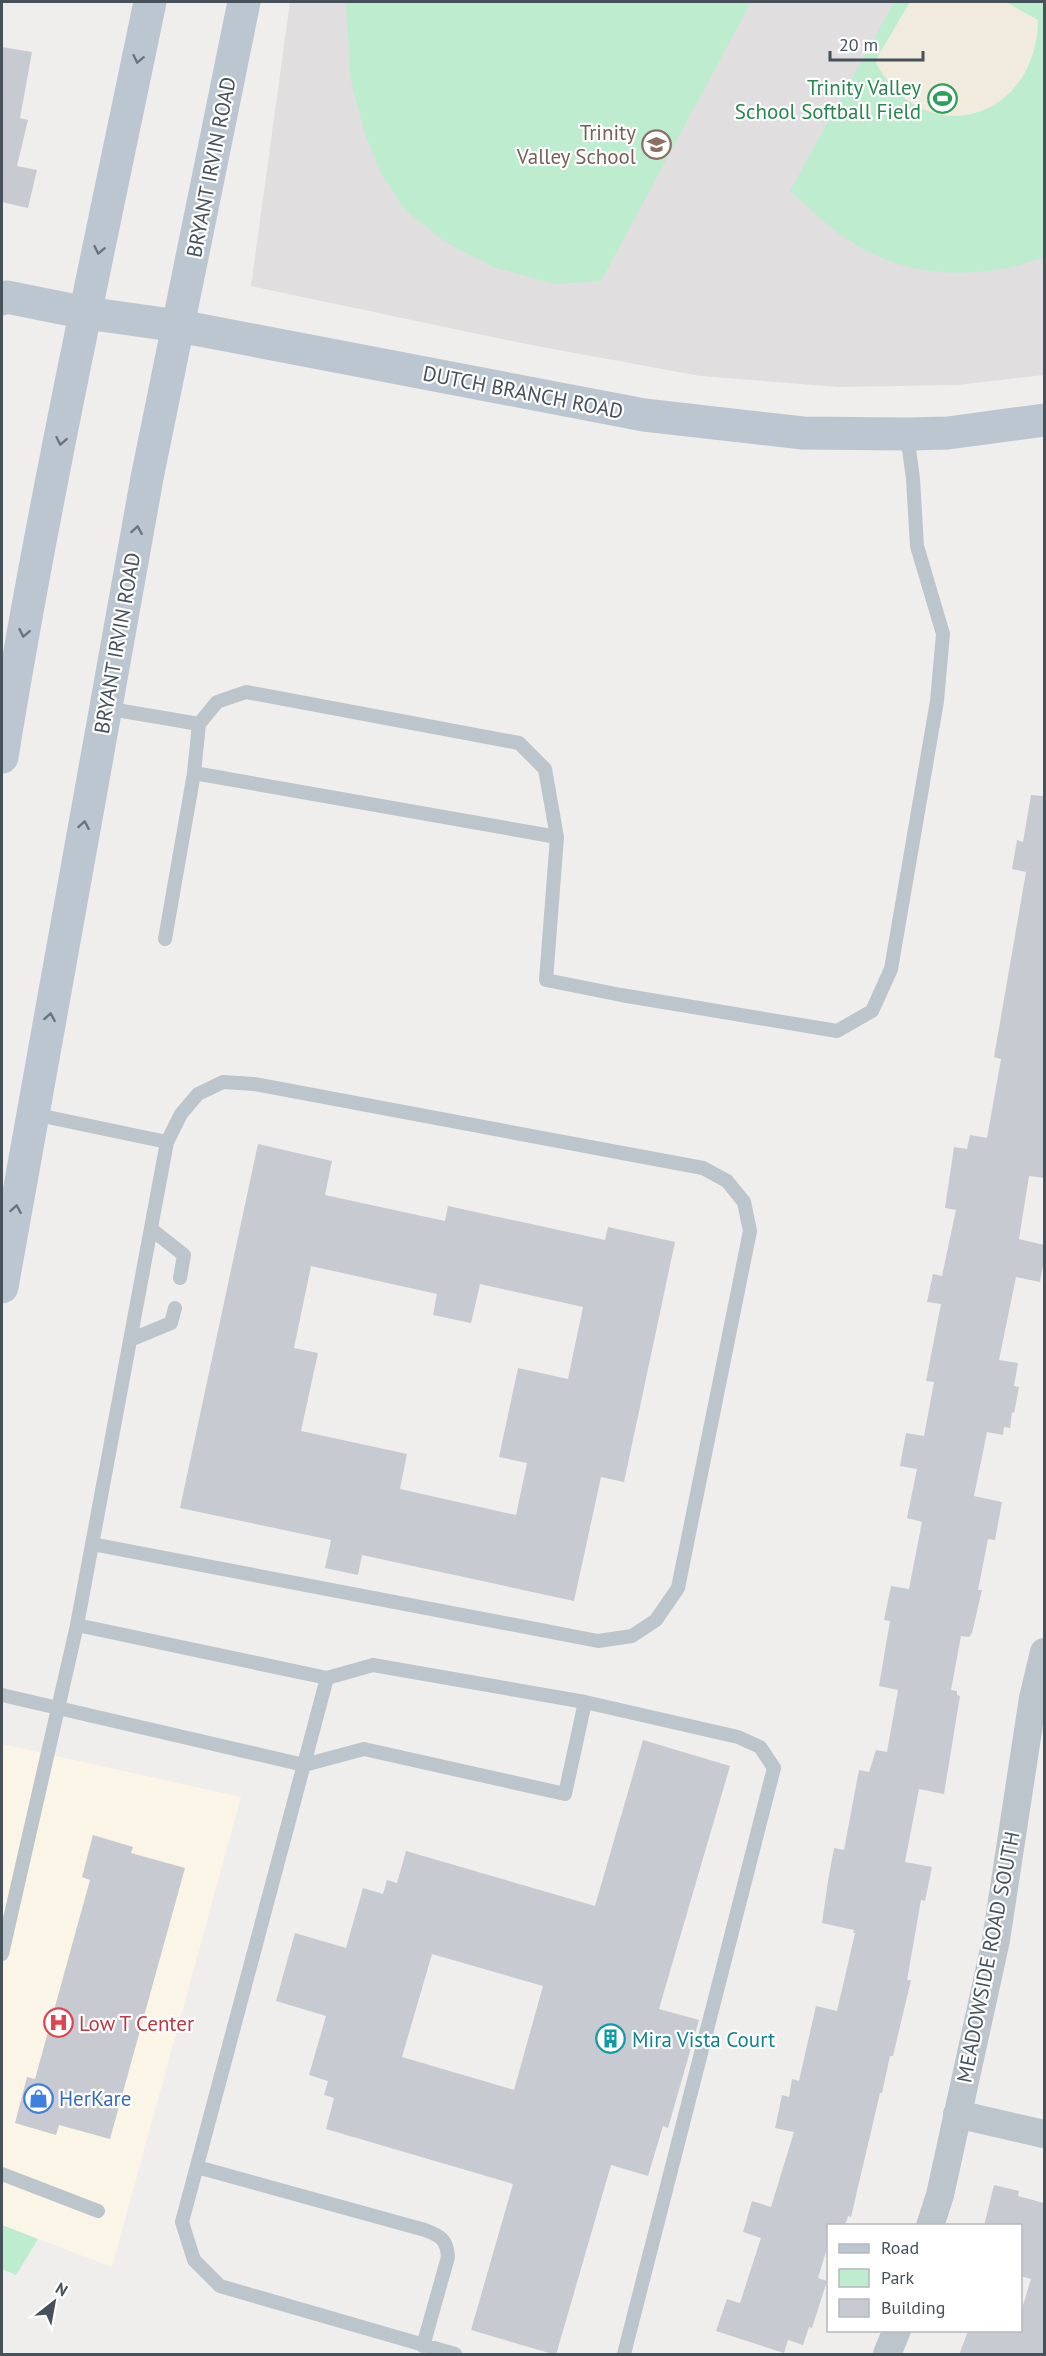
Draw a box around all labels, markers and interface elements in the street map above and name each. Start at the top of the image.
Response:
scale bar [830,24,923,62]
text: 20 m [839,33,878,56]
one-way arrow [132,54,145,64]
street label: BRYANT IRVIN ROAD [180,74,242,260]
place label: Trinity Valley School Softball Field [735,74,921,125]
sports icon: Trinity Valley School Softball Field [926,83,958,115]
place label: Trinity Valley School [516,119,636,170]
school or university icon: Trinity Valley School [641,128,673,160]
one-way arrow [93,245,106,255]
street label: DUTCH BRANCH ROAD [421,359,625,425]
one-way arrow [55,436,68,446]
one-way arrow [131,525,143,535]
street label: BRYANT IRVIN ROAD [88,550,146,736]
one-way arrow [18,627,31,637]
one-way arrow [78,821,90,830]
one-way arrow [43,1013,56,1023]
one-way arrow [9,1205,21,1214]
street label: MEADOWSIDE ROAD SOUTH [950,1829,1026,2085]
hospital icon: Low T Center [42,2007,74,2039]
place label: Low T Center [79,2010,194,2037]
building icon: Mira Vista Court [595,2023,627,2055]
place label: Mira Vista Court [632,2026,775,2053]
shop icon: HerKare [22,2082,54,2114]
place label: HerKare [59,2085,131,2112]
legend [827,2224,1022,2332]
text: Road [881,2236,919,2259]
text: Park [881,2266,914,2289]
north arrow [24,2272,84,2332]
text: N [52,2278,71,2300]
text: Building [881,2296,945,2319]

